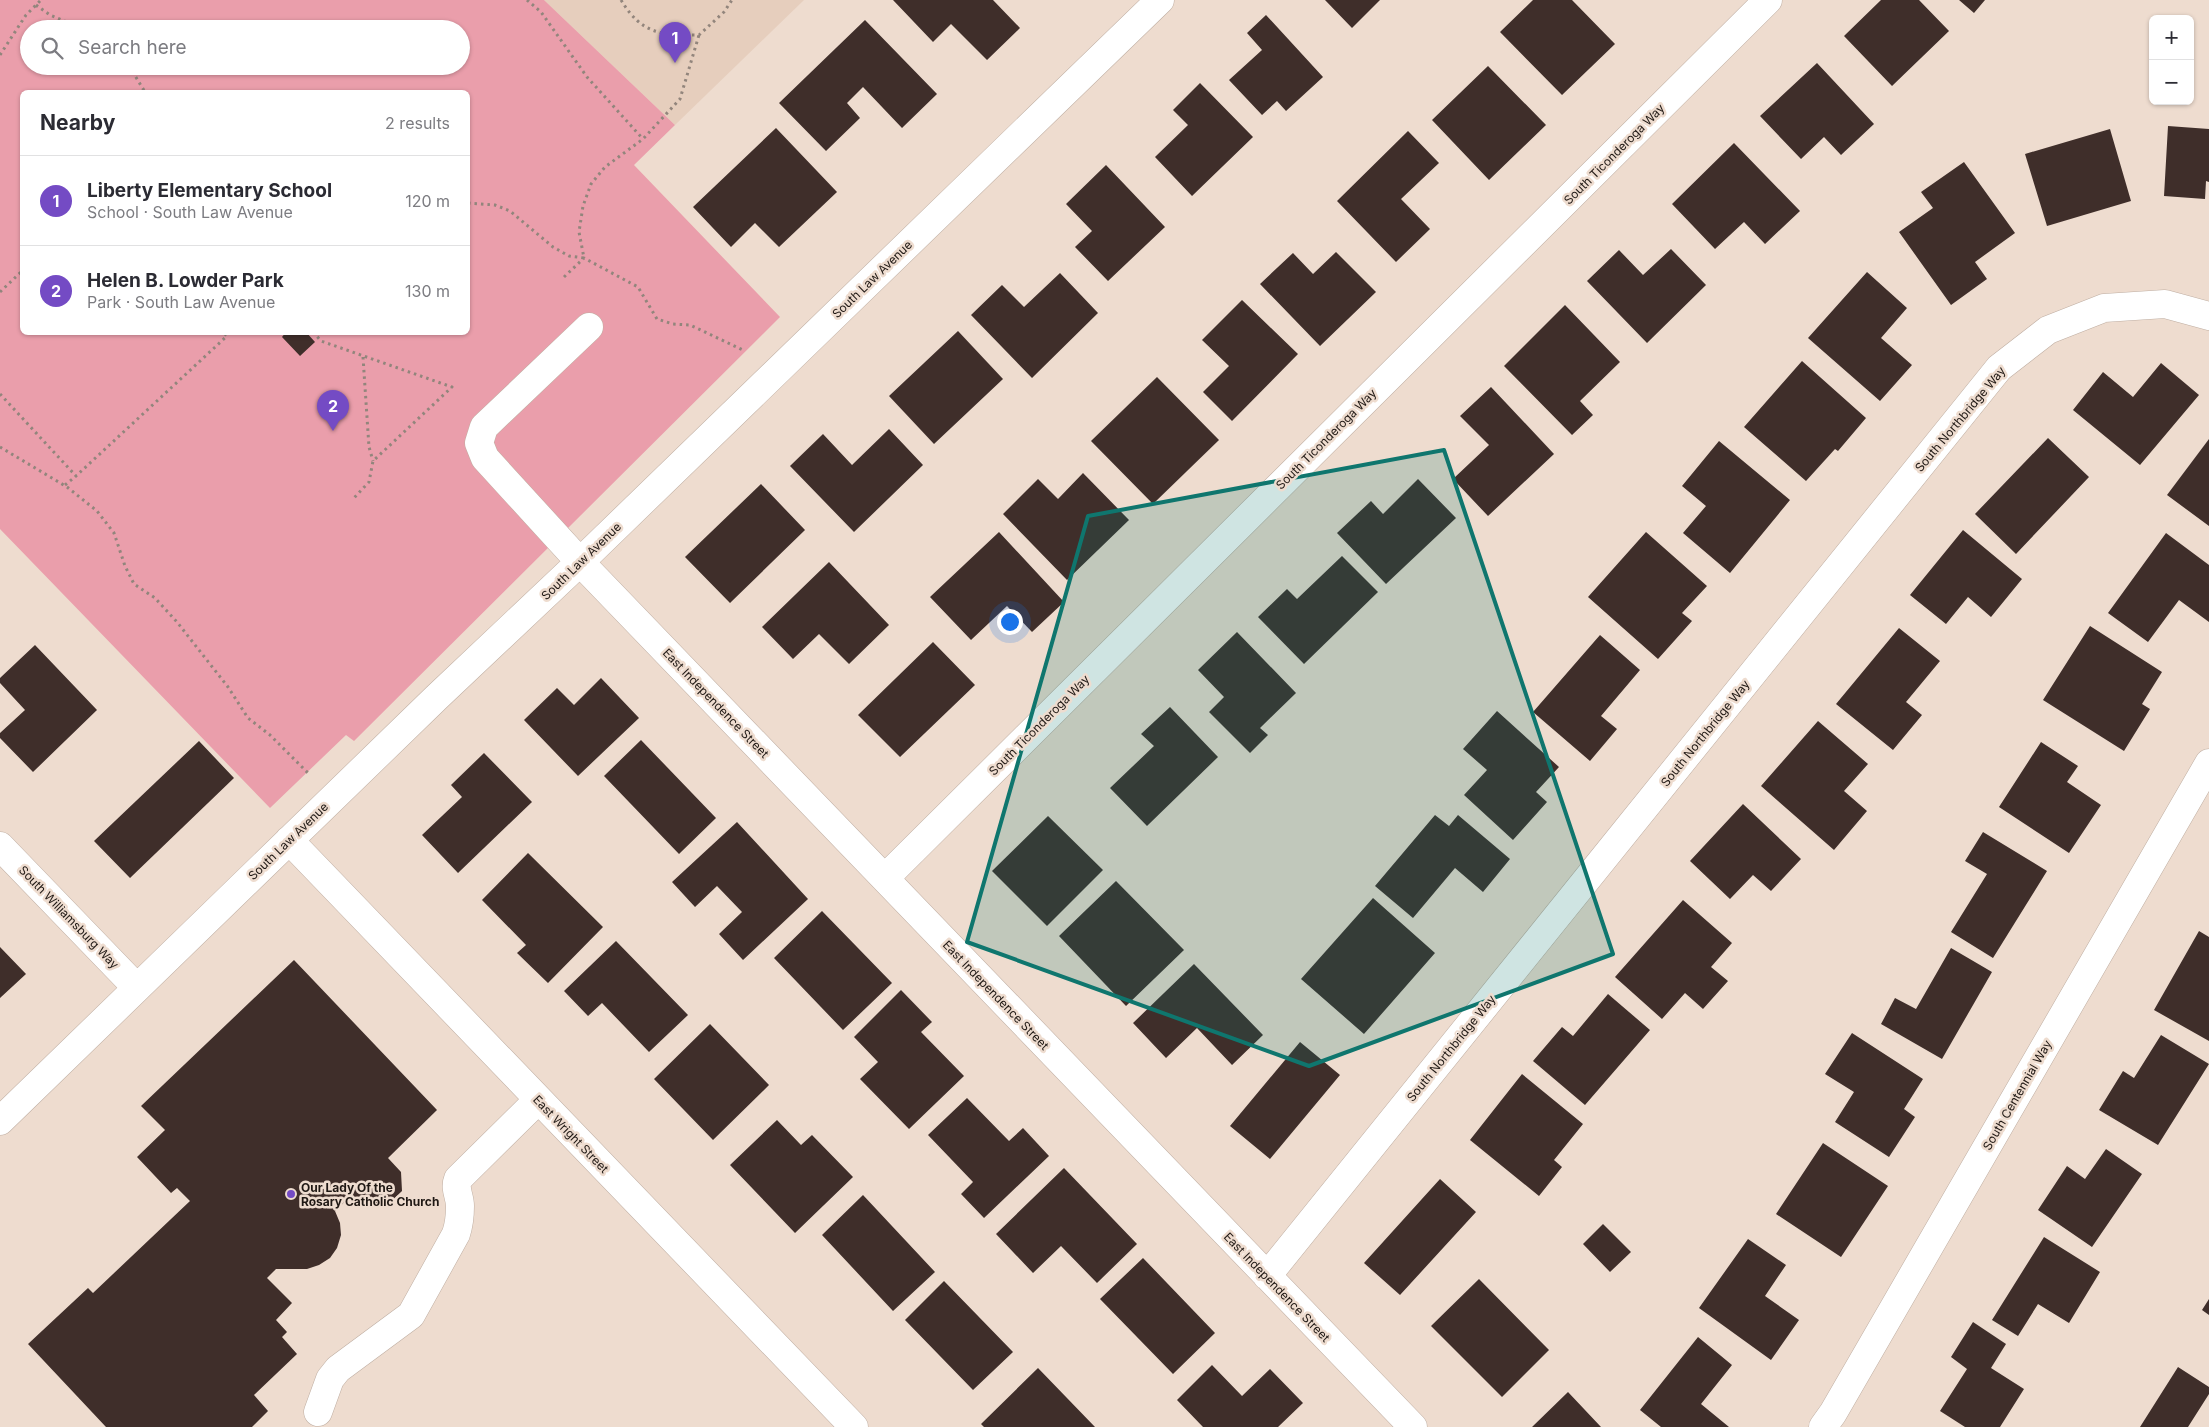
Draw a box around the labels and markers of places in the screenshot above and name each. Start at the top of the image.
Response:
pin: 1 [659,22,691,63]
pin: 2 [317,390,349,431]
place label: Our Lady Of the Rosary Catholic Church [301,1180,439,1209]
marker: Our Lady Of the Rosary Catholic Church [285,1188,297,1200]

